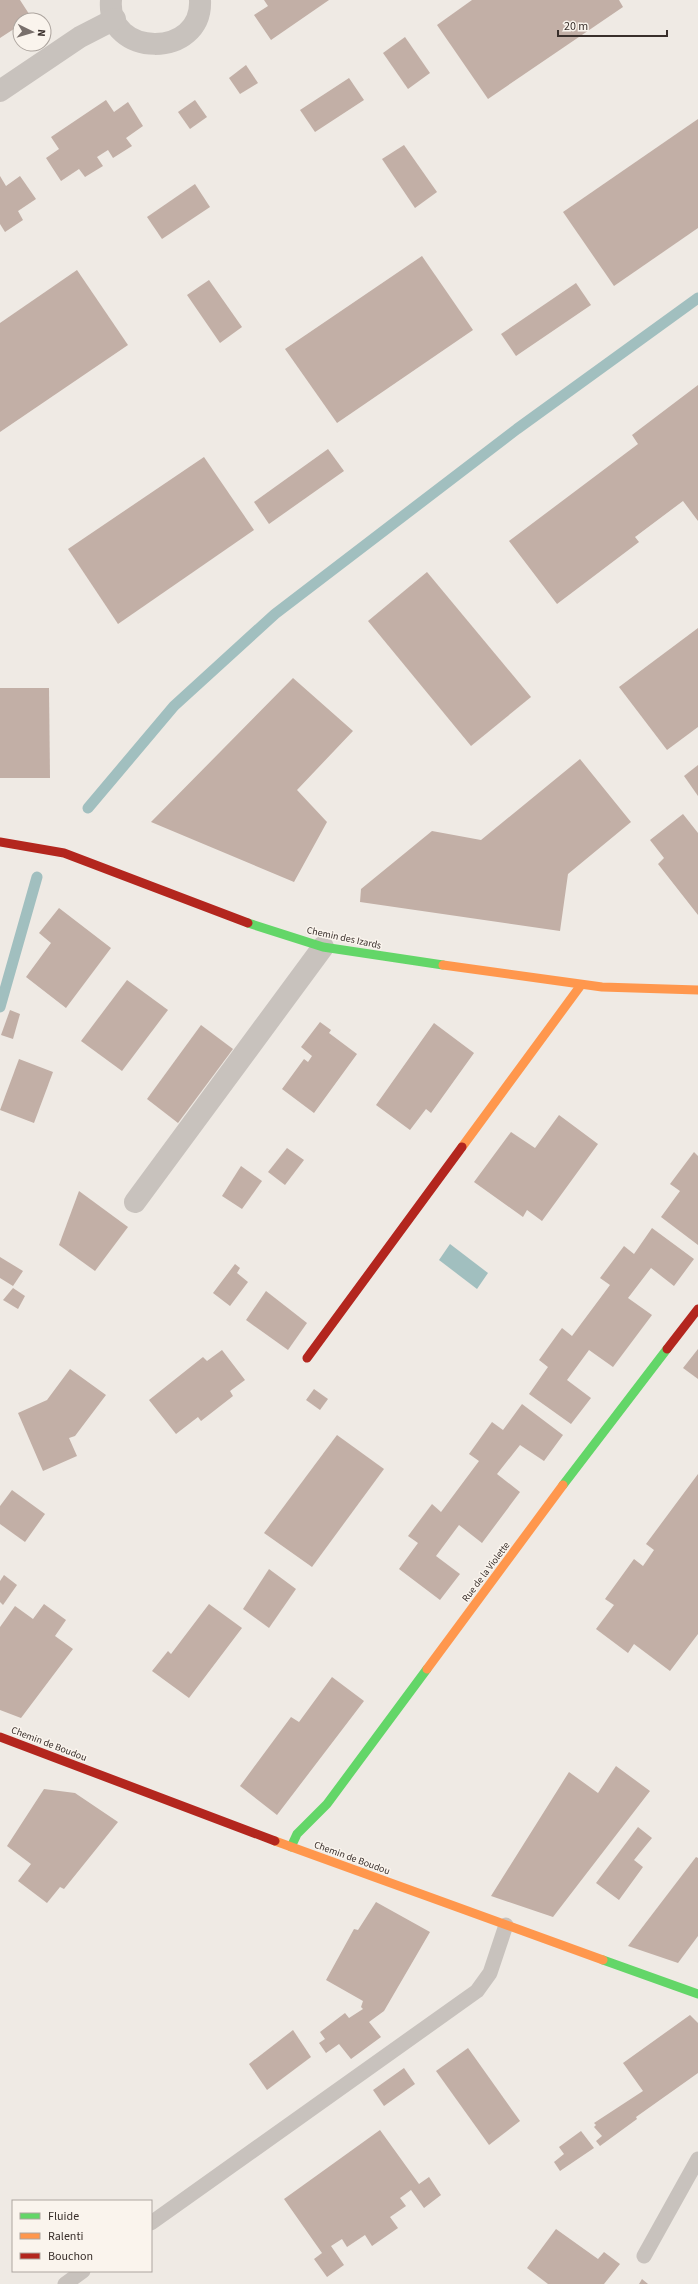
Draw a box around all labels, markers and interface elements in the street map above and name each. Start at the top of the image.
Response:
north arrow [12,12,52,52]
scale bar [558,12,667,38]
text: 20 m [564,18,588,35]
text: N [34,29,49,37]
street label: Chemin des Izards [305,923,383,953]
street label: Rue de la Violette [459,1539,513,1605]
street label: Chemin de Boudou [9,1723,89,1765]
street label: Chemin de Boudou [312,1838,392,1878]
legend [12,2200,152,2272]
text: Fluide [48,2208,79,2225]
text: Ralenti [48,2228,83,2245]
text: Bouchon [48,2248,93,2265]

